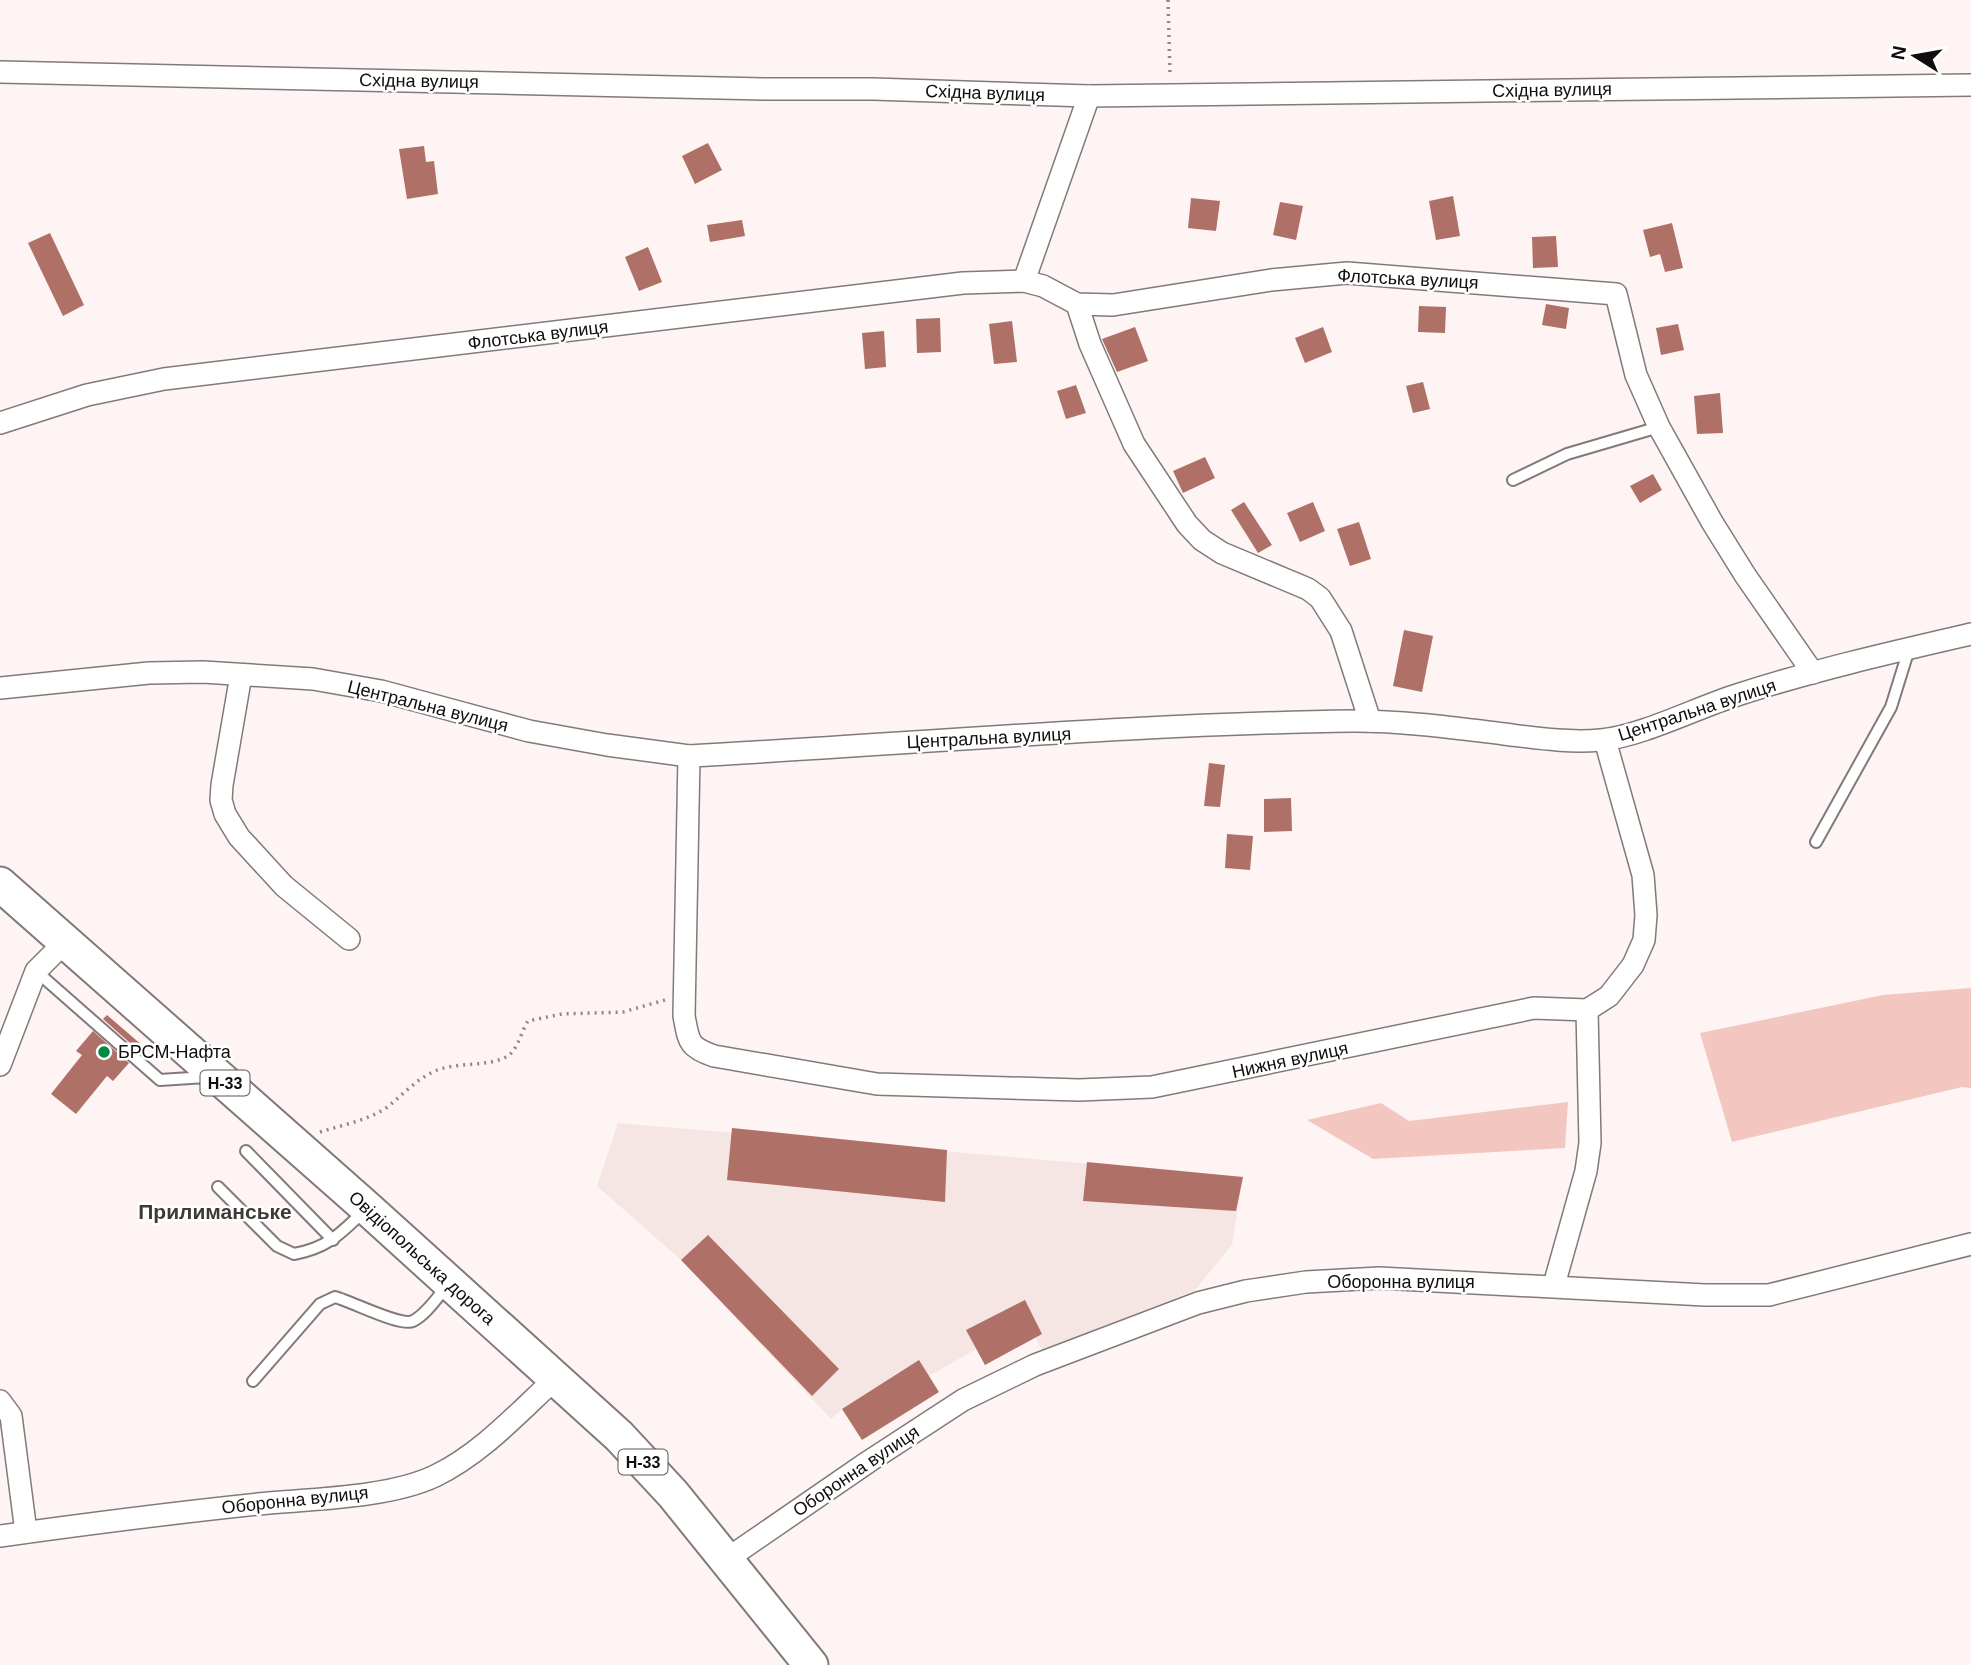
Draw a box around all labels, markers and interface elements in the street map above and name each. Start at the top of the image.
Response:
north arrow [1880,21,1950,91]
text: N [1887,44,1910,62]
street label: Східна вулиця [359,70,479,92]
street label: Східна вулиця [1492,79,1612,101]
street label: Східна вулиця [925,81,1045,105]
street label: Флотська вулиця [1337,265,1479,293]
street label: Флотська вулиця [467,316,609,354]
street label: Центральна вулиця [1616,675,1778,745]
street label: Центральна вулиця [346,676,510,736]
street label: Центральна вулиця [906,724,1072,752]
street label: Нижня вулиця [1230,1038,1350,1082]
place label: БРСМ-Нафта [118,1042,232,1062]
marker: БРСМ-Нафта [96,1044,112,1060]
road number: Н-33 [201,1070,250,1096]
street label: Овідіопольська дорога [345,1187,500,1330]
district label: Прилиманське [138,1200,292,1223]
street label: Оборонна вулиця [1327,1272,1475,1292]
street label: Оборонна вулиця [789,1421,923,1521]
road number: Н-33 [618,1450,668,1474]
street label: Оборонна вулиця [221,1482,369,1518]

